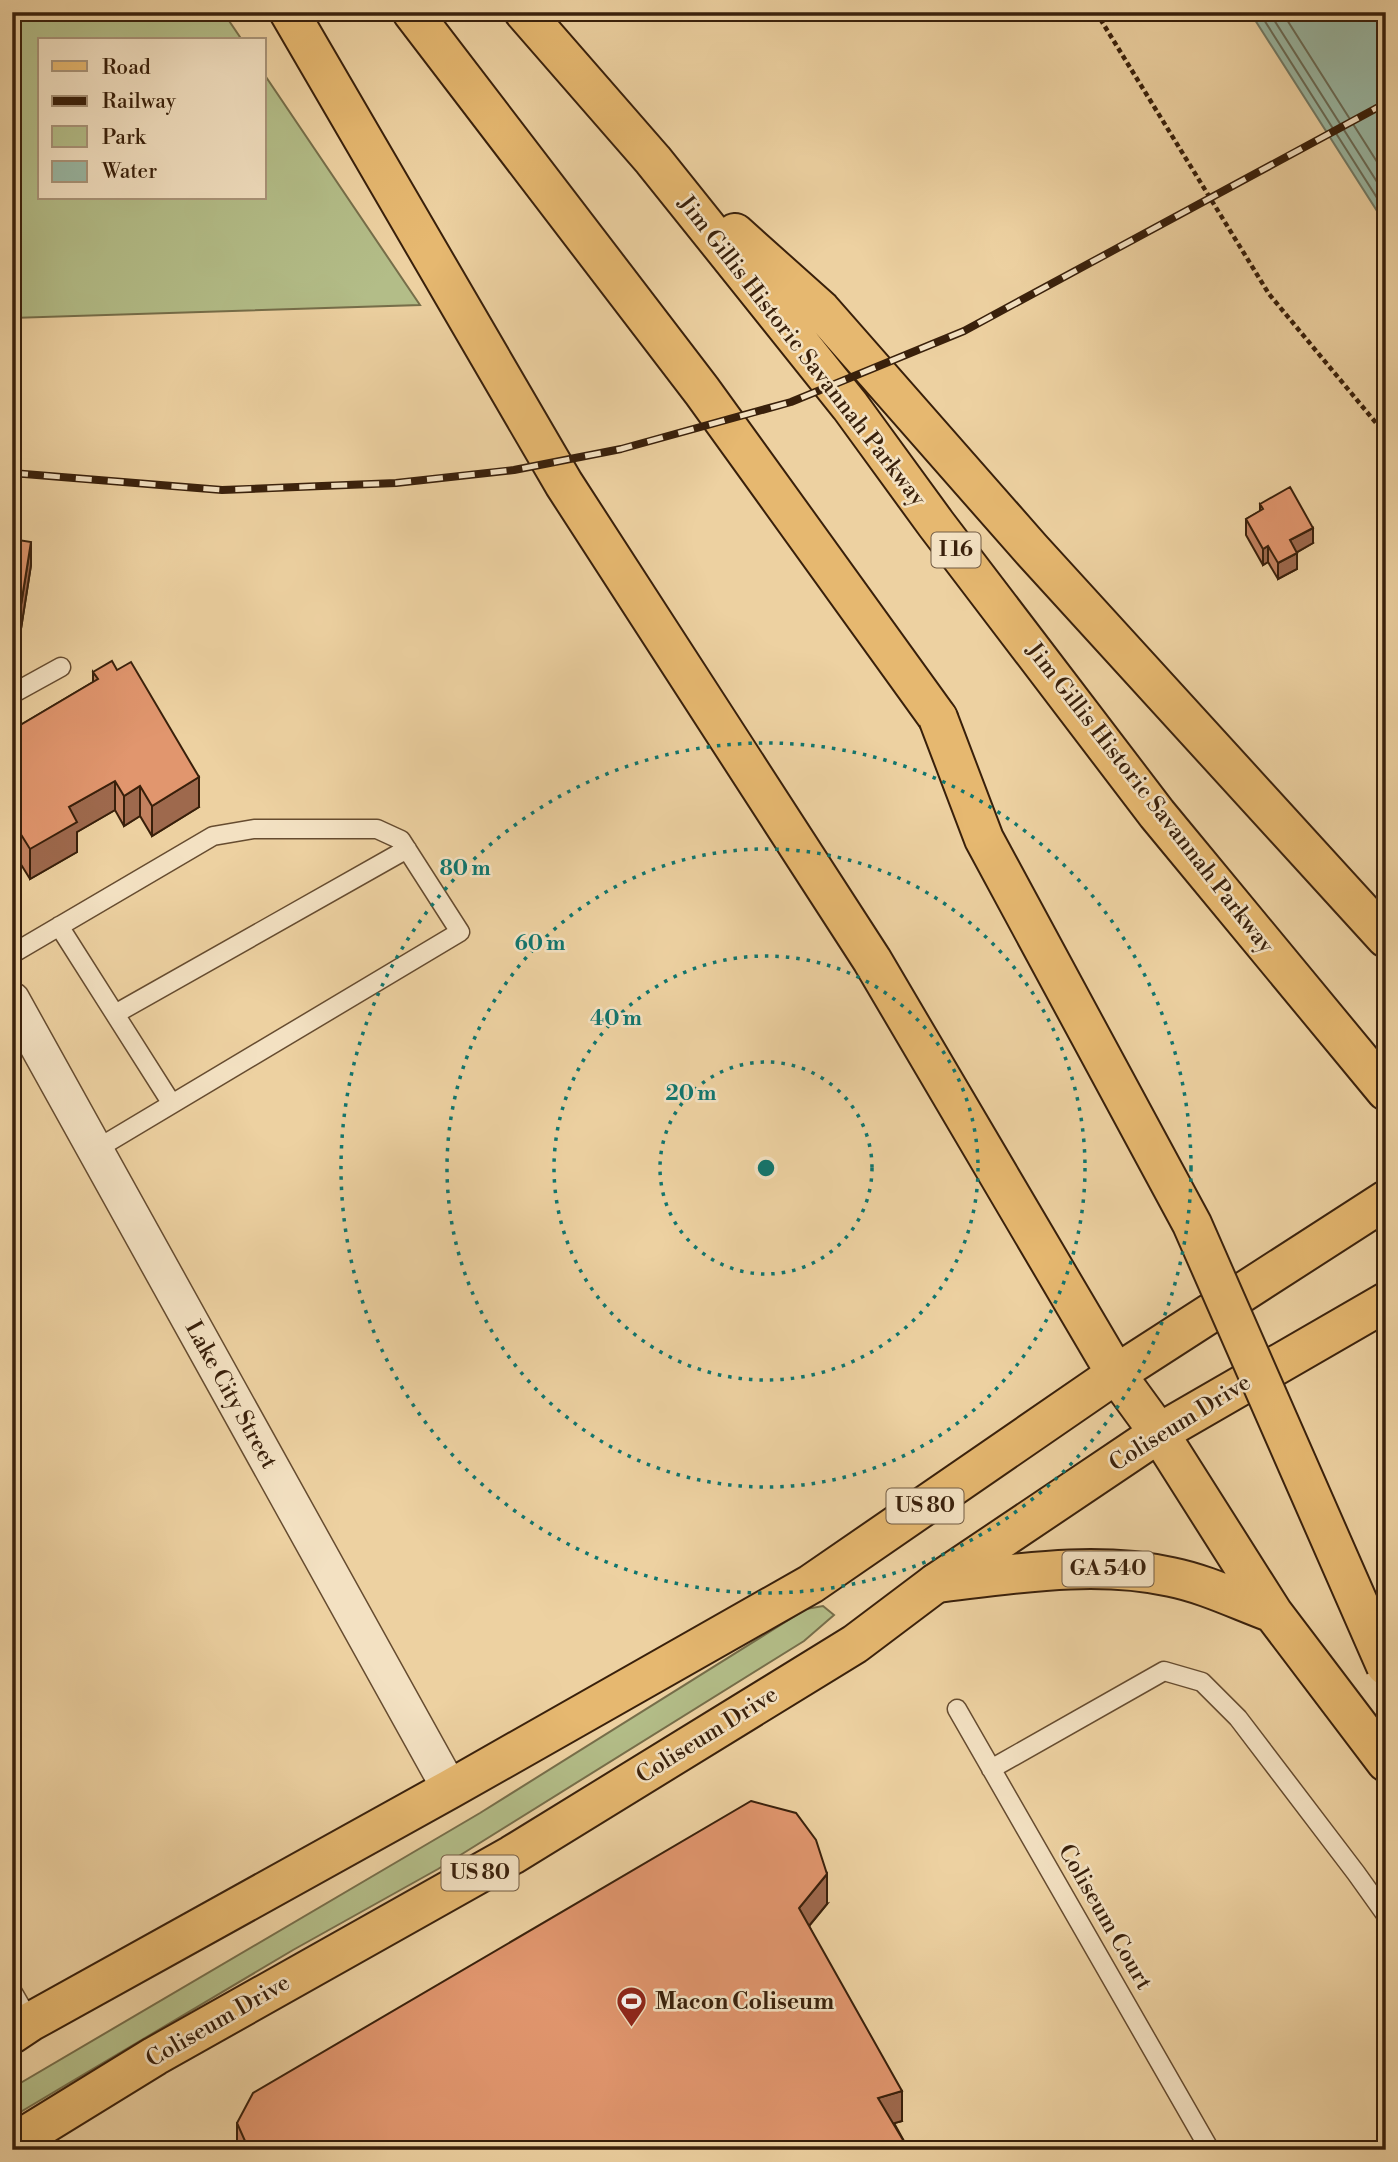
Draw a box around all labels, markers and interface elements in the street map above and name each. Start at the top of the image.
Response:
legend [38,38,266,200]
text: Road [102,55,151,81]
text: Railway [102,89,177,115]
text: Park [102,125,147,151]
text: Water [101,159,157,185]
street label: Jim Gillis Historic Savannah Parkway [671,189,933,513]
road number: I 16 [932,532,981,568]
street label: Jim Gillis Historic Savannah Parkway [1019,636,1281,960]
text: 80 m [439,856,491,882]
text: 60 m [515,931,565,957]
text: 40 m [590,1006,642,1032]
text: 20 m [666,1081,716,1107]
centre of rings [754,1156,778,1180]
street label: Lake City Street [179,1316,283,1474]
street label: Coliseum Drive [1104,1368,1256,1478]
road number: US 80 [886,1488,964,1524]
road number: GA 540 [1062,1552,1154,1586]
street label: Coliseum Drive [631,1680,783,1790]
street label: Coliseum Court [1052,1839,1158,1995]
road number: US 80 [442,1856,518,1890]
street label: Coliseum Drive [141,1969,295,2073]
sports icon: Macon Coliseum [615,1985,649,2029]
place label: Macon Coliseum [655,1988,834,2016]

